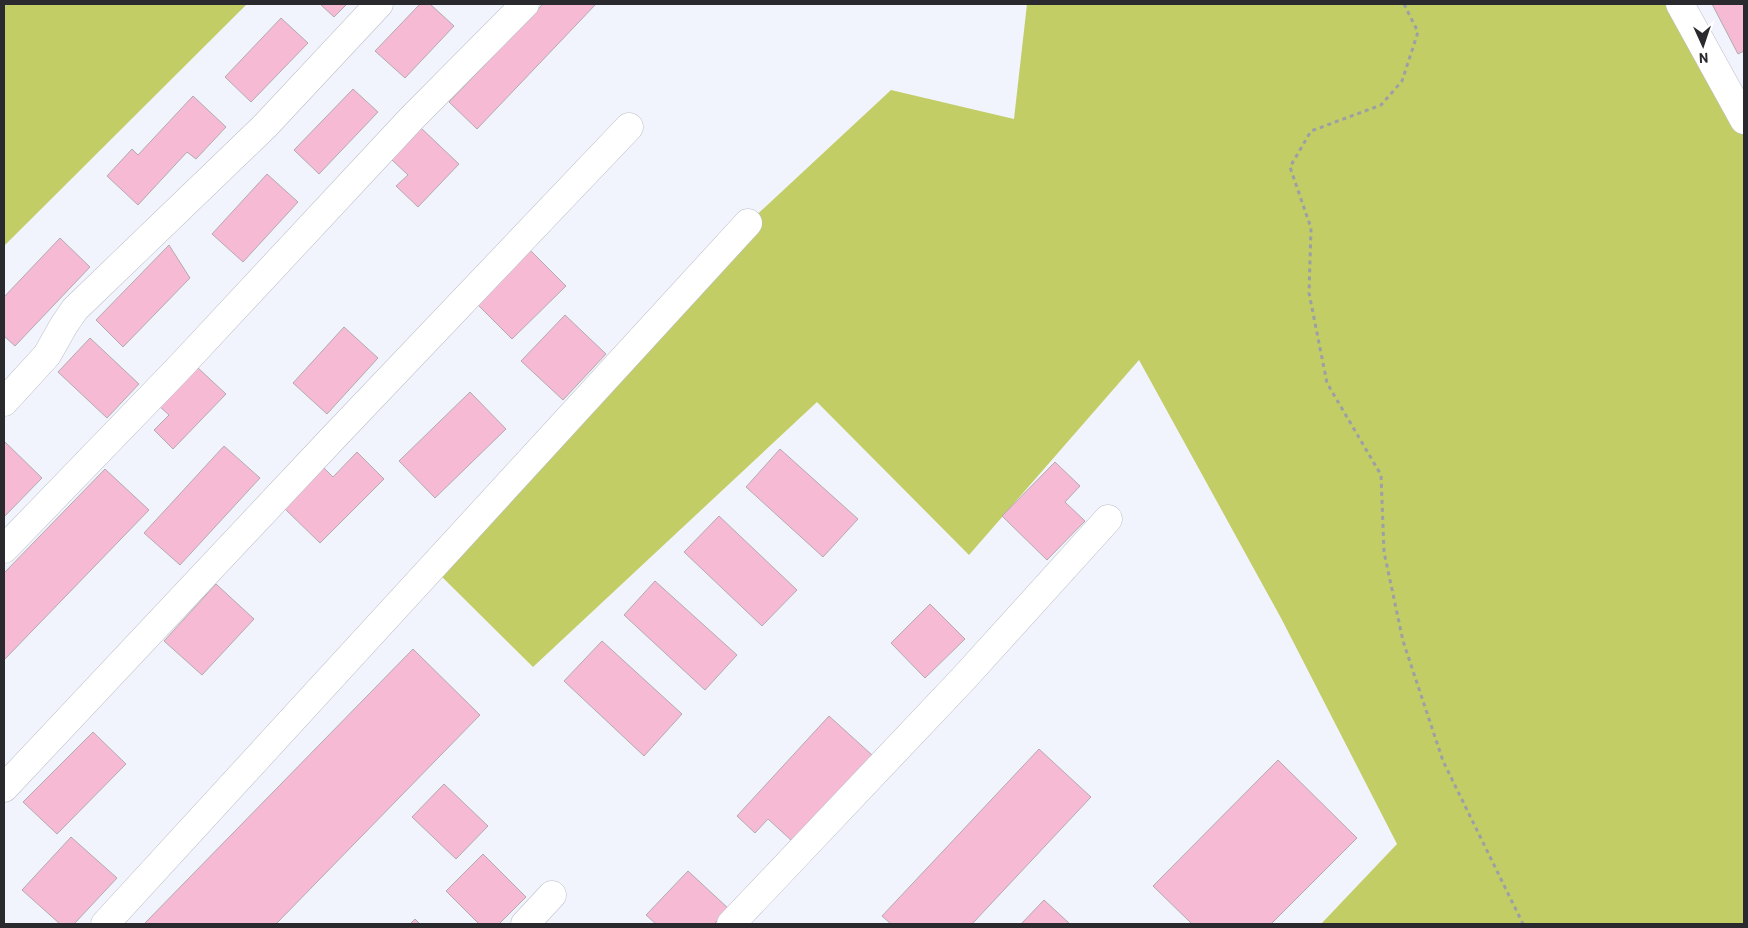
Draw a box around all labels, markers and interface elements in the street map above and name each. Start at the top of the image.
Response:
north arrow [1678,20,1728,70]
text: N [1699,50,1709,67]

